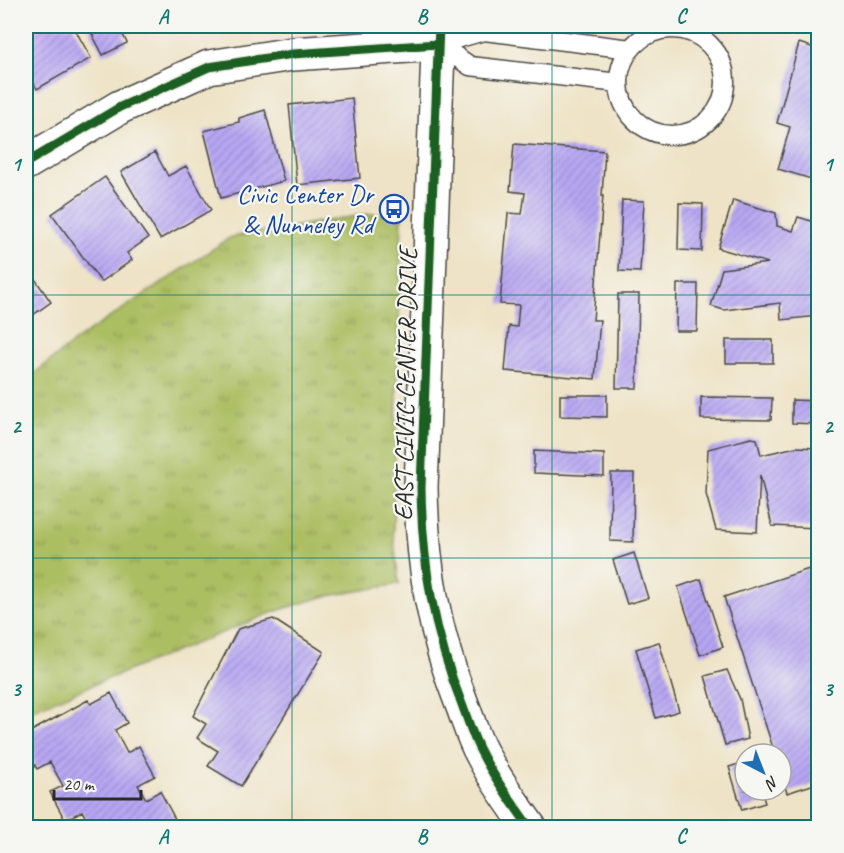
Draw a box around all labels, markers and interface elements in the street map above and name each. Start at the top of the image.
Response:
text: A [158,4,170,29]
text: B [417,4,429,29]
text: C [676,4,688,29]
text: 1 [12,152,23,177]
text: 1 [824,152,835,177]
place label: Civic Center Dr & Nunneley Rd [237,178,377,241]
bus stop icon: Civic Center Dr & Nunneley Rd [378,193,410,225]
street label: EAST CIVIC CENTER DRIVE [387,243,424,521]
text: 2 [12,414,23,439]
text: 2 [824,414,835,439]
text: 3 [12,677,23,702]
text: 3 [824,677,835,702]
north arrow [733,742,793,802]
scale bar [54,763,141,801]
text: N [760,772,783,795]
text: 20 m [63,773,96,795]
text: A [158,824,170,849]
text: B [417,824,429,849]
text: C [676,824,688,849]

